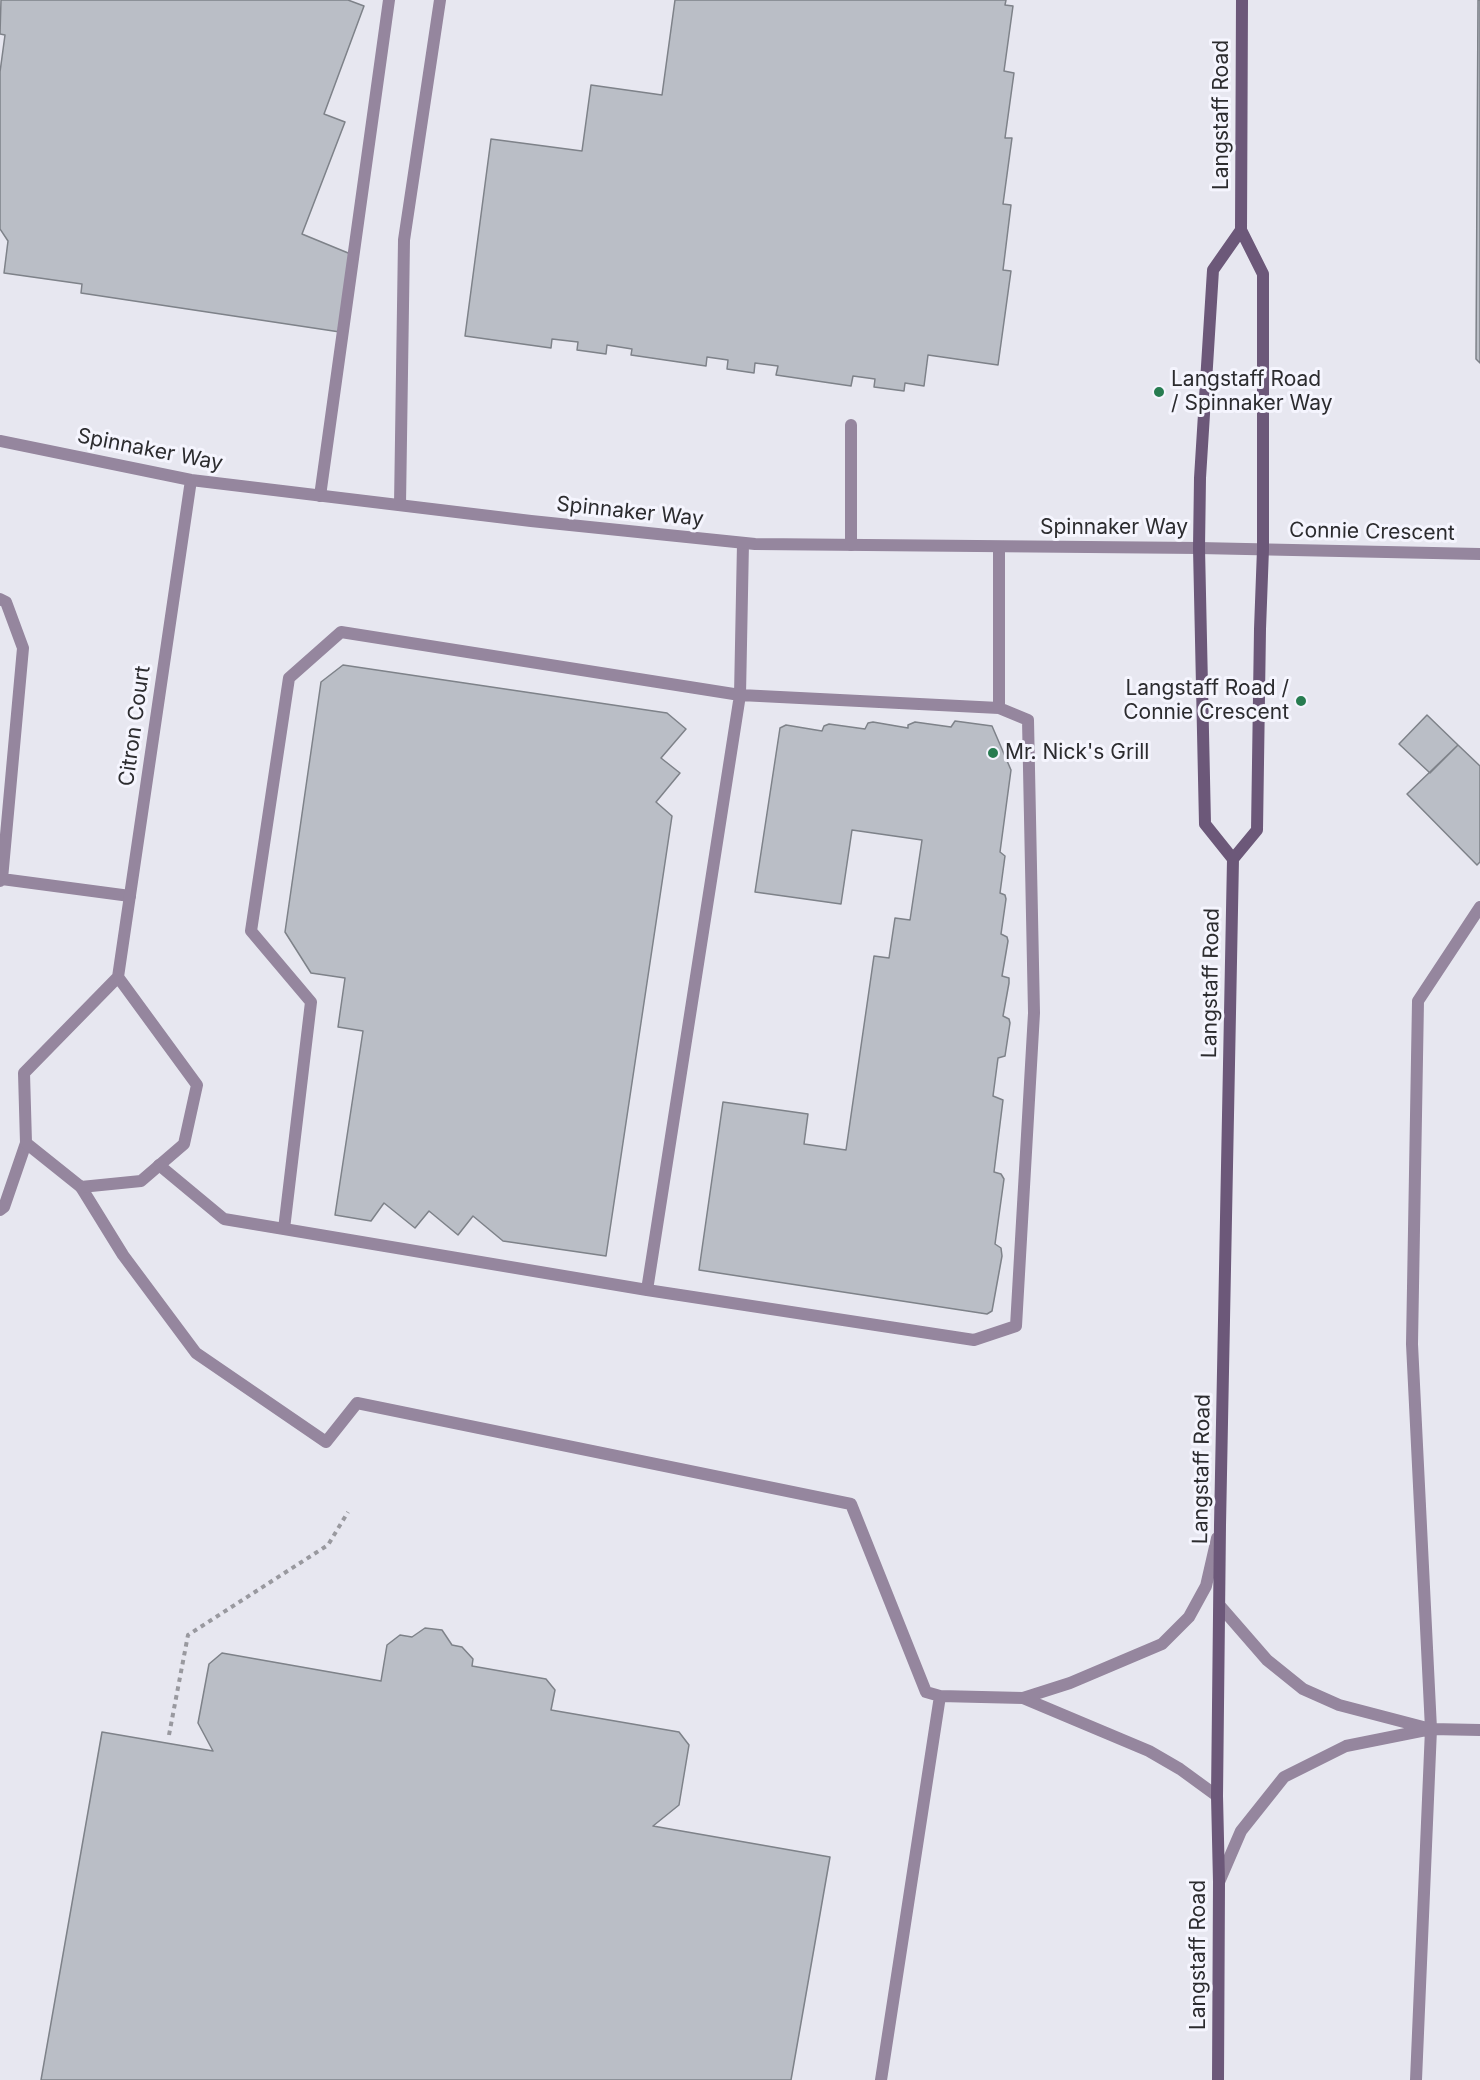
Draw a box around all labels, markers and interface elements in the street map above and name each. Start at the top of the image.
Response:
street label: Langstaff Road [1209,40,1235,190]
place label: Langstaff Road / Spinnaker Way [1171,367,1333,417]
marker: Langstaff Road / Spinnaker Way [1152,385,1166,399]
street label: Spinnaker Way [75,424,225,476]
street label: Spinnaker Way [555,492,705,532]
street label: Spinnaker Way [1040,515,1188,541]
street label: Connie Crescent [1289,518,1455,546]
street label: Citron Court [114,664,156,788]
place label: Langstaff Road / Connie Crescent [1123,676,1289,726]
marker: Langstaff Road / Connie Crescent [1294,694,1308,708]
place label: Mr. Nick's Grill [1005,740,1149,766]
marker: Mr. Nick's Grill [986,746,1000,760]
street label: Langstaff Road [1197,908,1225,1058]
street label: Langstaff Road [1188,1394,1216,1544]
street label: Langstaff Road [1186,1880,1212,2030]

